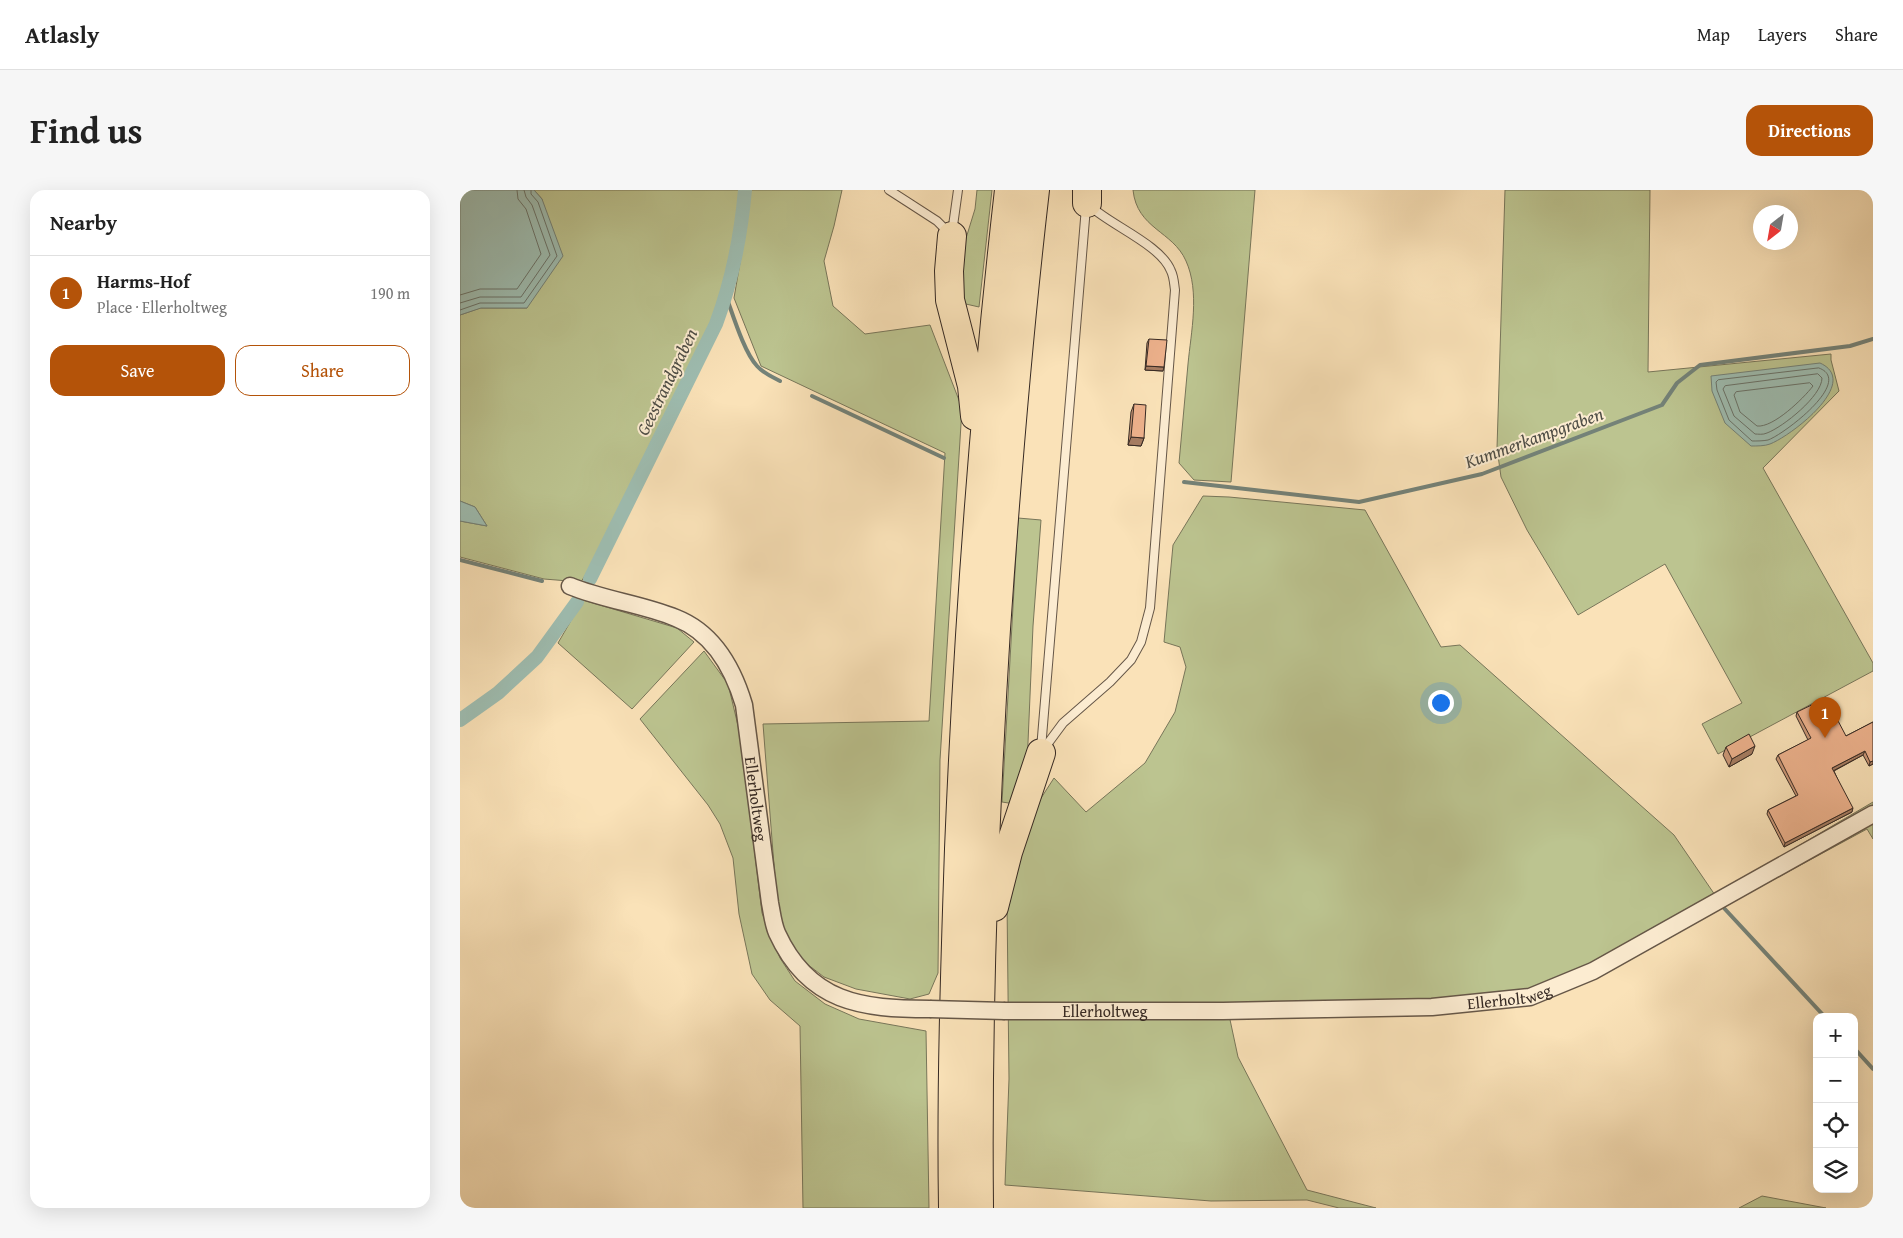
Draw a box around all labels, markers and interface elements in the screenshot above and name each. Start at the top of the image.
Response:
text: Atlasly [25,17,99,52]
text: Map [1697,21,1730,48]
text: Layers [1758,21,1807,48]
text: Share [1835,21,1878,48]
text: Find us [30,105,143,156]
button: Directions [1746,105,1873,156]
north arrow [1753,205,1798,250]
text: Nearby [50,207,117,238]
text: Harms-Hof [97,267,190,295]
text: 1 [62,281,70,305]
text: 190 m [370,281,410,305]
text: Place · Ellerholtweg [97,295,227,319]
water label: Geestrandgraben [629,324,704,440]
button: Save [50,345,225,396]
button: Share [235,345,410,396]
water label: Kummerkampgraben [1460,400,1607,475]
your location [1428,690,1454,716]
pin: 1 [1809,697,1841,738]
street label: Ellerholtweg [739,755,774,843]
street label: Ellerholtweg [1466,978,1555,1015]
street label: Ellerholtweg [1062,999,1148,1023]
map controls [1813,1013,1858,1193]
button: + [1813,1013,1858,1058]
button: − [1813,1058,1858,1103]
button: locate [1813,1103,1858,1148]
button: layers [1813,1148,1858,1193]

